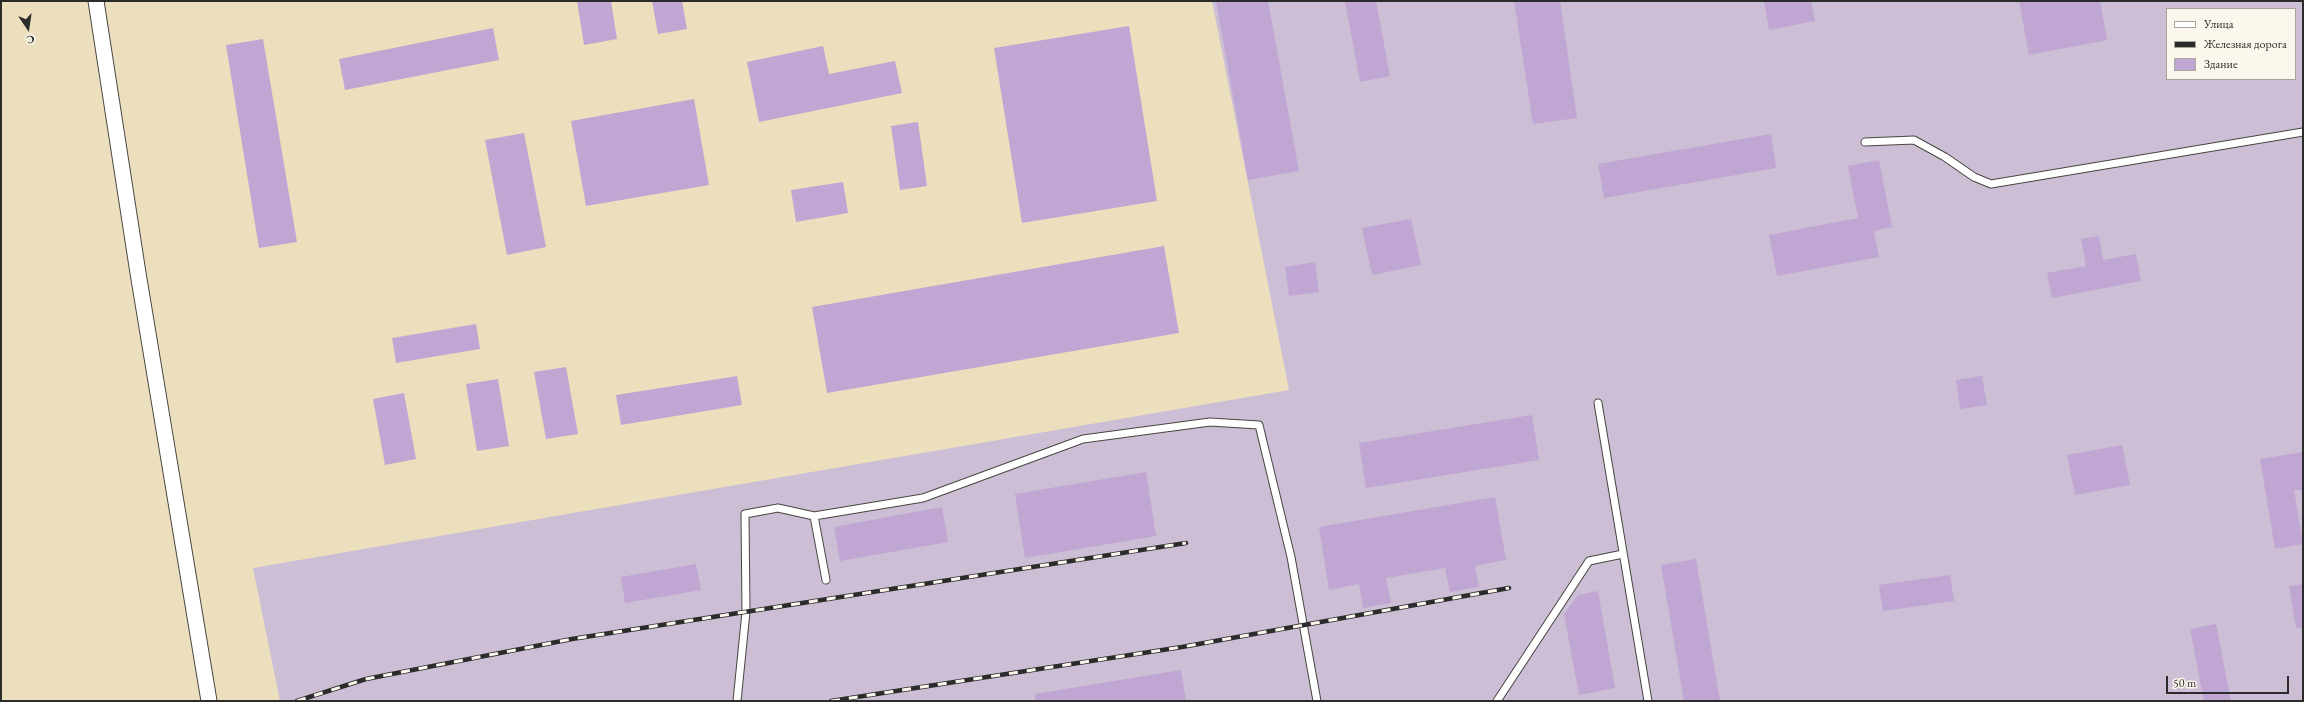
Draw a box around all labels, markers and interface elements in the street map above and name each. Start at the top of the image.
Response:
north arrow [8,8,48,48]
legend [2166,8,2296,80]
text: Улица [2204,16,2234,32]
text: С [25,32,36,47]
text: Железная дорога [2204,36,2287,52]
text: Здание [2204,56,2238,72]
scale bar [2168,668,2291,694]
text: 50 m [2173,675,2196,691]

